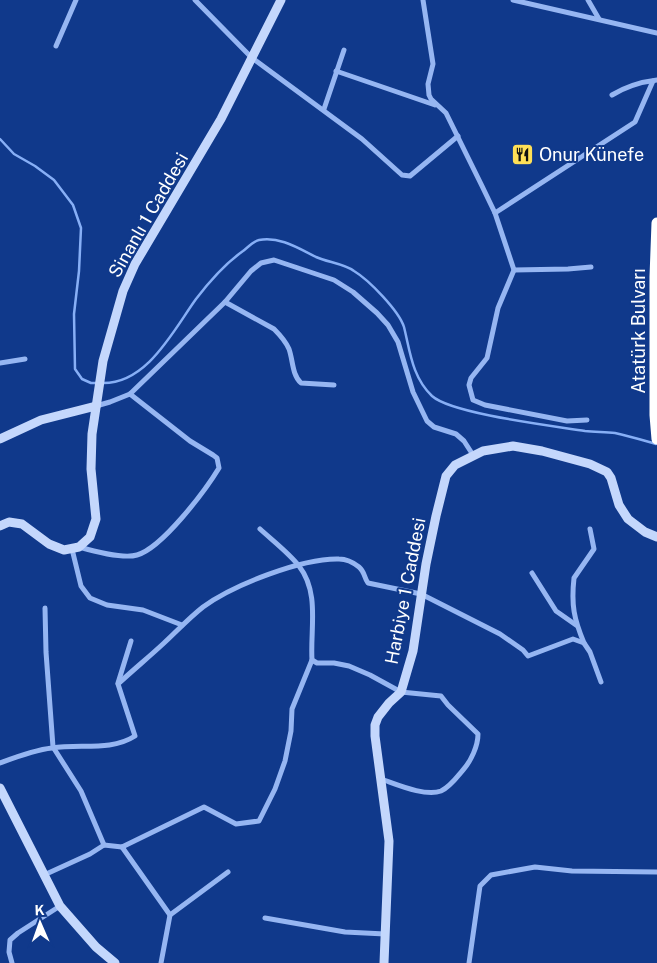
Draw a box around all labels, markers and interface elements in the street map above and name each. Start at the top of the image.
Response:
restaurant icon: Onur Künefe [511,142,535,166]
place label: Onur Künefe [539,144,644,165]
street label: Sinanlı 1 Caddesi [104,149,192,281]
street label: Atatürk Bulvarı [628,268,649,394]
street label: Harbiye 1 Caddesi [380,516,430,666]
north arrow [15,898,65,948]
text: K [34,902,45,918]

